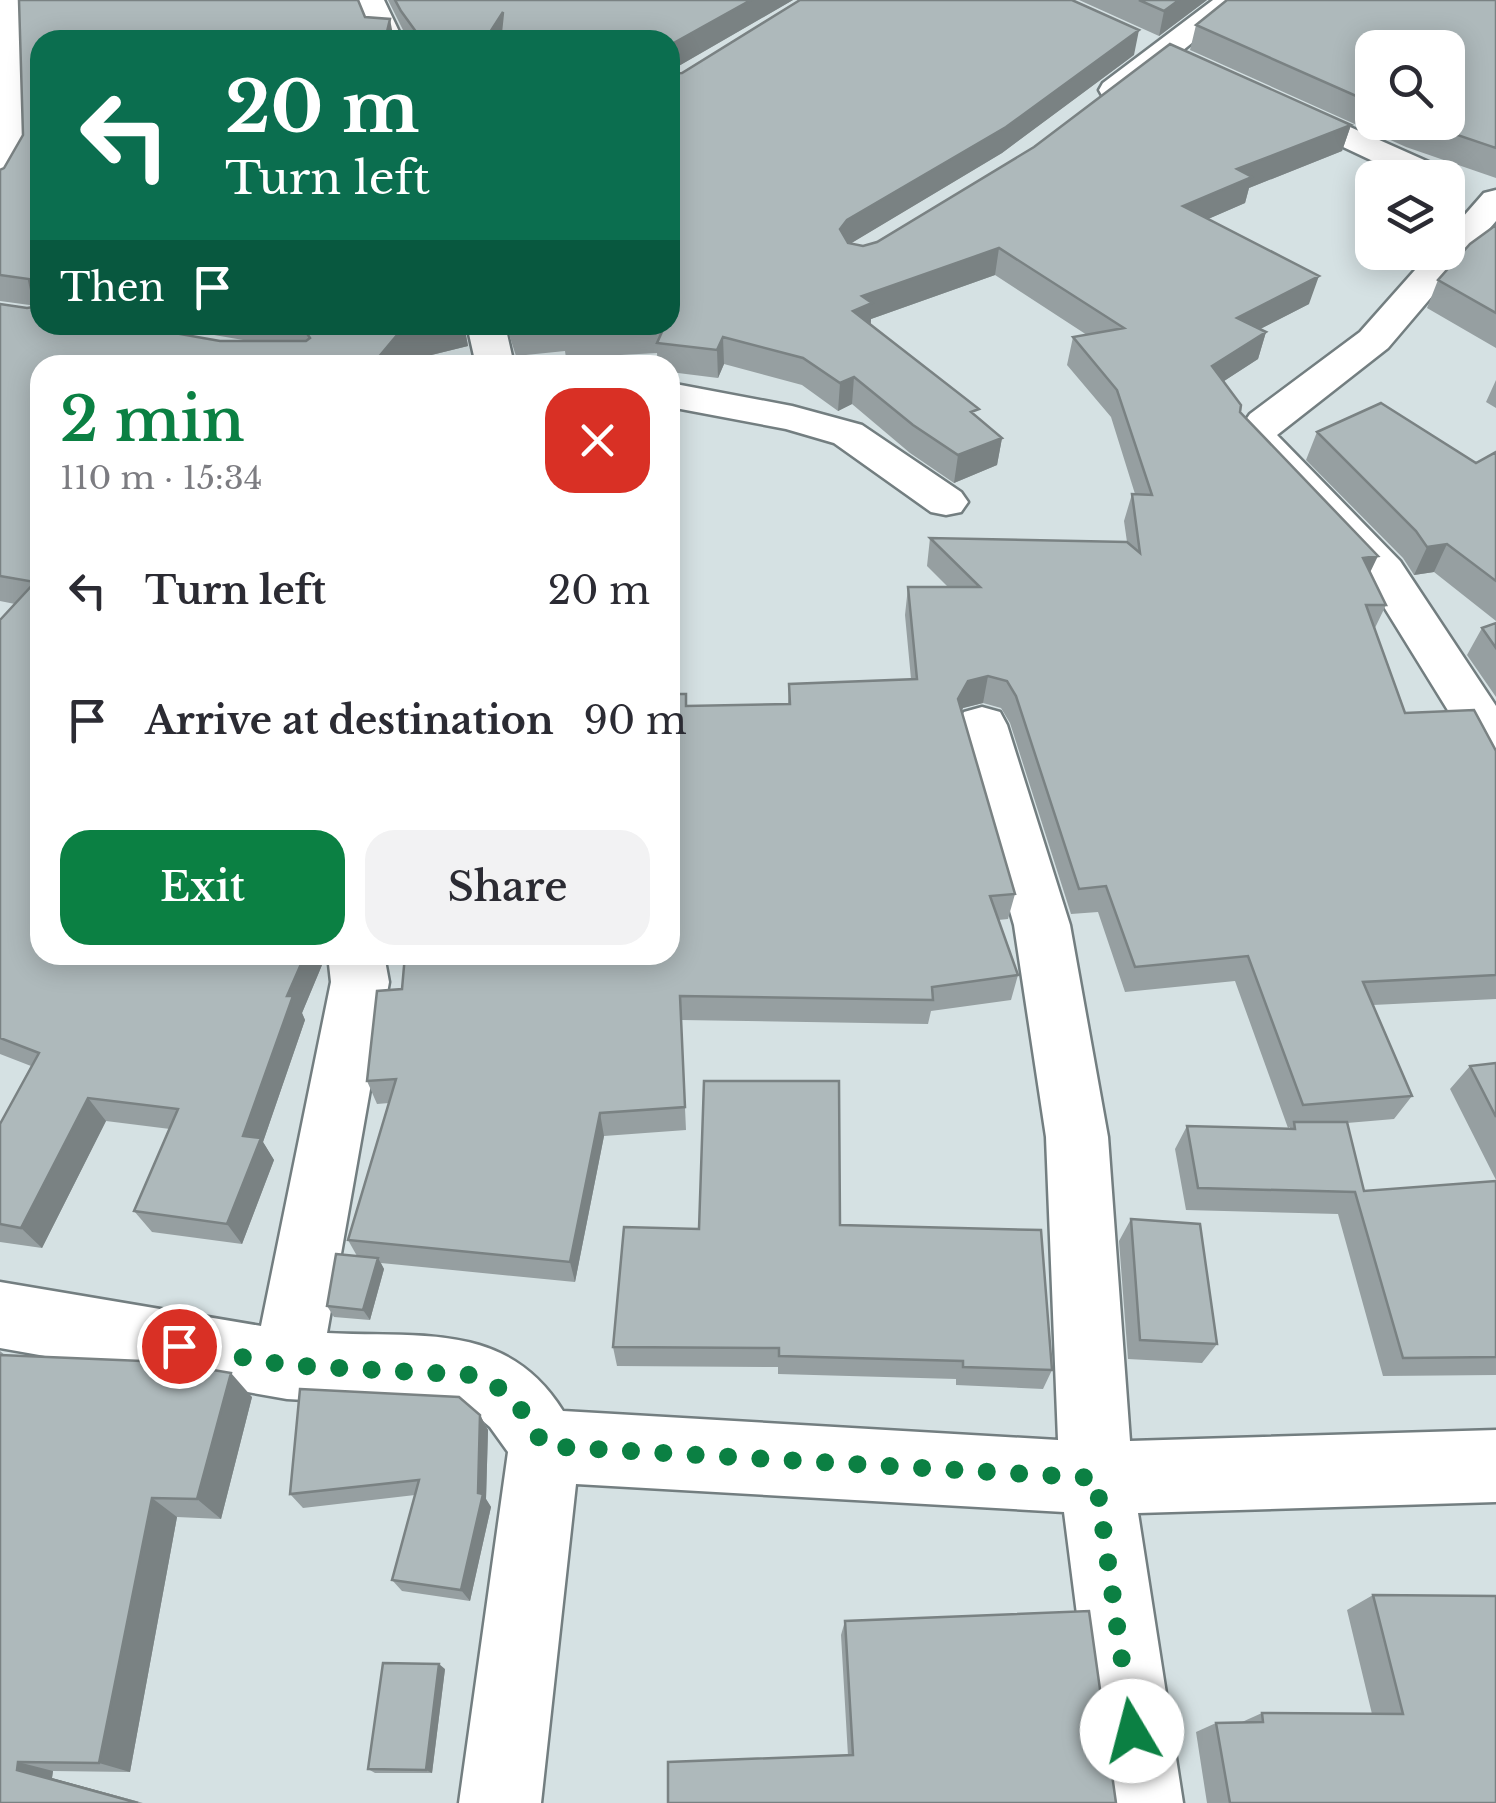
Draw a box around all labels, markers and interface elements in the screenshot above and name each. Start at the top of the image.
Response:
map controls [1355,30,1465,270]
button: search [1355,30,1465,140]
text: 20 m [225,64,419,151]
icon: left [60,70,190,200]
text: Turn left [225,150,430,206]
button: layers [1355,160,1465,270]
icon: arrive [185,260,240,315]
text: Then [60,264,165,311]
text: 2 min [60,383,245,457]
button: close [545,388,650,493]
text: 110 m · 15:34 [60,458,262,498]
icon: left [60,563,115,618]
text: Turn left [145,567,326,614]
text: 20 m [548,567,650,614]
icon: arrive [60,693,115,748]
text: Arrive at destination [145,697,554,744]
text: 90 m [584,697,687,744]
button: Exit [60,830,345,945]
button: Share [365,830,650,945]
pin [137,1304,222,1389]
icon: arrive [152,1319,207,1374]
position arrow [1080,1679,1184,1783]

